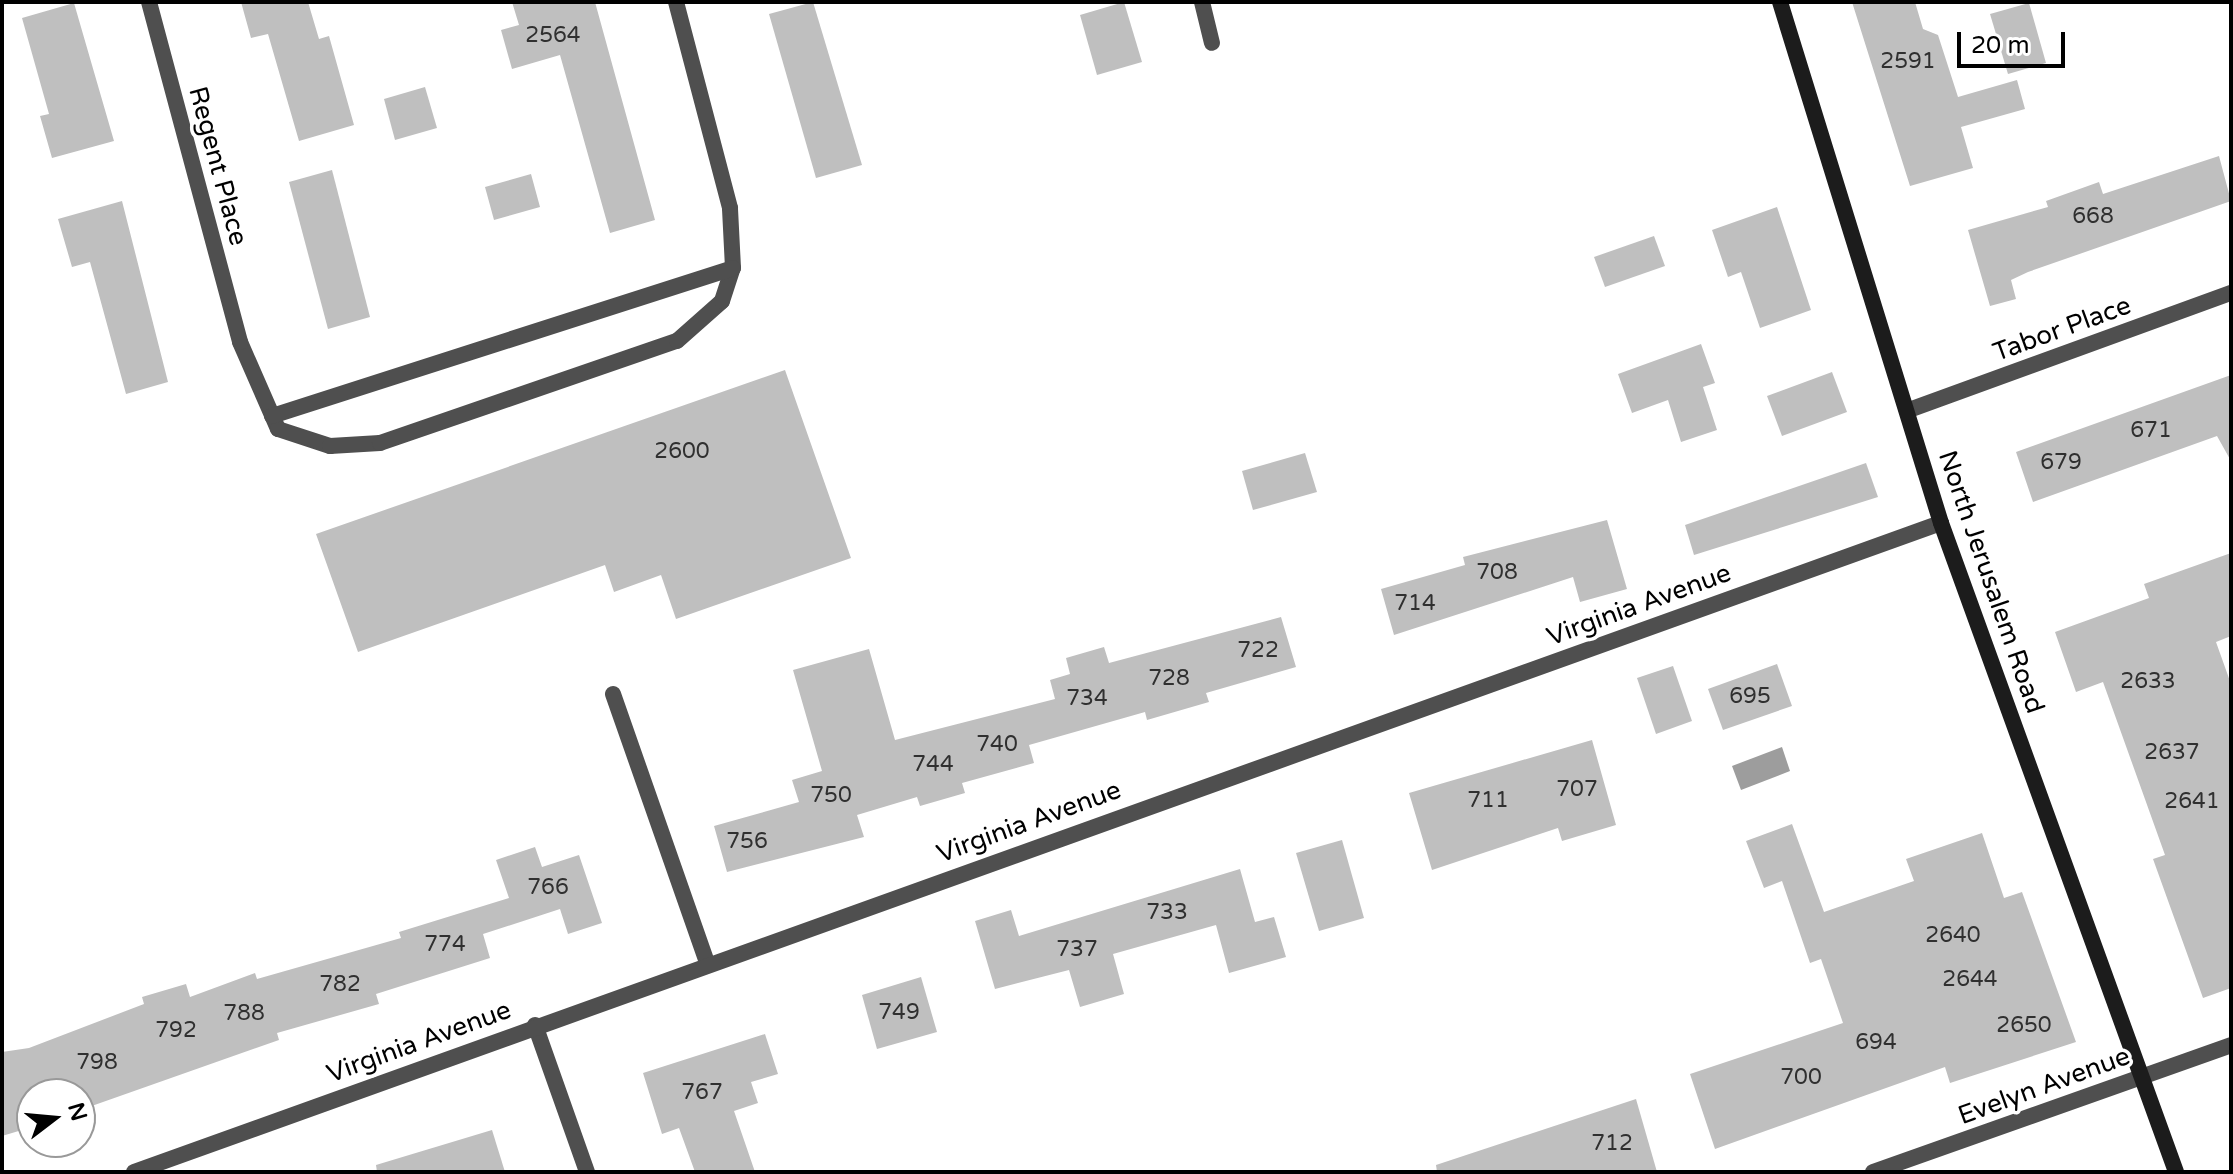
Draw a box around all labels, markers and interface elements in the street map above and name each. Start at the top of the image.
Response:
scale bar [1961,16,2069,66]
house number: 2564 [525,23,581,49]
text: 20 m [1971,31,2029,60]
house number: 2591 [1880,49,1936,75]
street label: Regent Place [182,83,254,249]
house number: 668 [2072,204,2114,230]
street label: Tabor Place [1989,290,2135,368]
house number: 671 [2130,418,2172,444]
house number: 2600 [654,439,710,465]
street label: North Jerusalem Road [1931,447,2051,717]
house number: 679 [2040,450,2082,476]
street label: Virginia Avenue [1543,557,1735,653]
house number: 708 [1476,560,1518,586]
house number: 714 [1394,591,1436,617]
house number: 722 [1237,638,1279,664]
house number: 728 [1148,666,1190,692]
house number: 2633 [2120,669,2176,695]
house number: 695 [1729,684,1771,710]
house number: 734 [1066,686,1108,712]
house number: 740 [976,732,1018,758]
house number: 2637 [2144,740,2200,766]
house number: 744 [912,752,954,778]
street label: Virginia Avenue [933,774,1125,870]
house number: 707 [1556,777,1598,803]
house number: 750 [810,783,852,809]
house number: 711 [1467,788,1509,814]
house number: 2641 [2164,789,2220,815]
house number: 756 [726,829,768,855]
house number: 766 [527,875,569,901]
house number: 733 [1146,900,1188,926]
house number: 2640 [1925,923,1981,949]
house number: 774 [424,932,466,958]
house number: 737 [1056,937,1098,963]
house number: 2644 [1942,967,1998,993]
house number: 782 [319,972,361,998]
street label: Virginia Avenue [323,994,515,1090]
house number: 749 [878,1000,920,1026]
house number: 788 [223,1001,265,1027]
house number: 2650 [1996,1013,2052,1039]
house number: 792 [155,1018,197,1044]
house number: 694 [1855,1030,1897,1056]
street label: Evelyn Avenue [1954,1040,2134,1132]
house number: 798 [76,1050,118,1076]
house number: 700 [1780,1065,1822,1091]
north arrow [16,1078,96,1158]
house number: 767 [681,1080,723,1106]
text: N [62,1100,92,1124]
house number: 712 [1591,1131,1633,1157]

